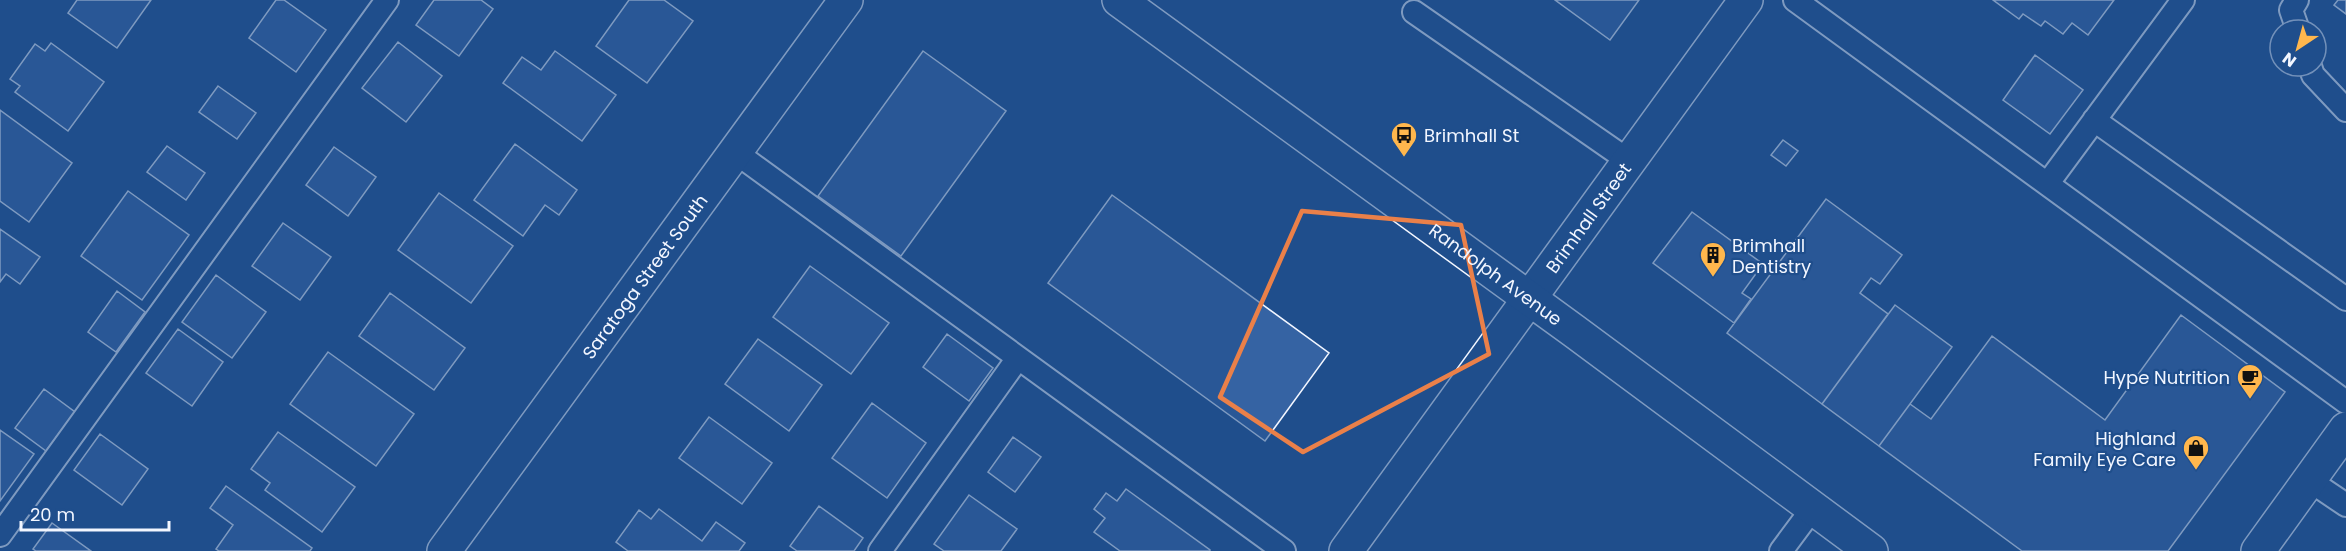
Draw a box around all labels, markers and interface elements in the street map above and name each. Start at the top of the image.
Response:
north arrow [2268,18,2328,78]
text: N [2278,47,2301,73]
bus stop icon: Brimhall St [1389,120,1419,158]
place label: Brimhall St [1424,123,1519,148]
street label: Brimhall Street [1539,157,1637,278]
street label: Saratoga Street South [576,189,713,364]
street label: Randolph Avenue [1424,217,1567,331]
place label: Brimhall Dentistry [1732,233,1811,279]
building icon: Brimhall Dentistry [1698,240,1728,278]
cafe icon: Hype Nutrition [2235,362,2265,400]
place label: Hype Nutrition [2103,365,2230,390]
place label: Highland Family Eye Care [2033,426,2176,472]
shop icon: Highland Family Eye Care [2181,433,2211,471]
scale bar [21,494,170,532]
text: 20 m [30,502,75,527]

